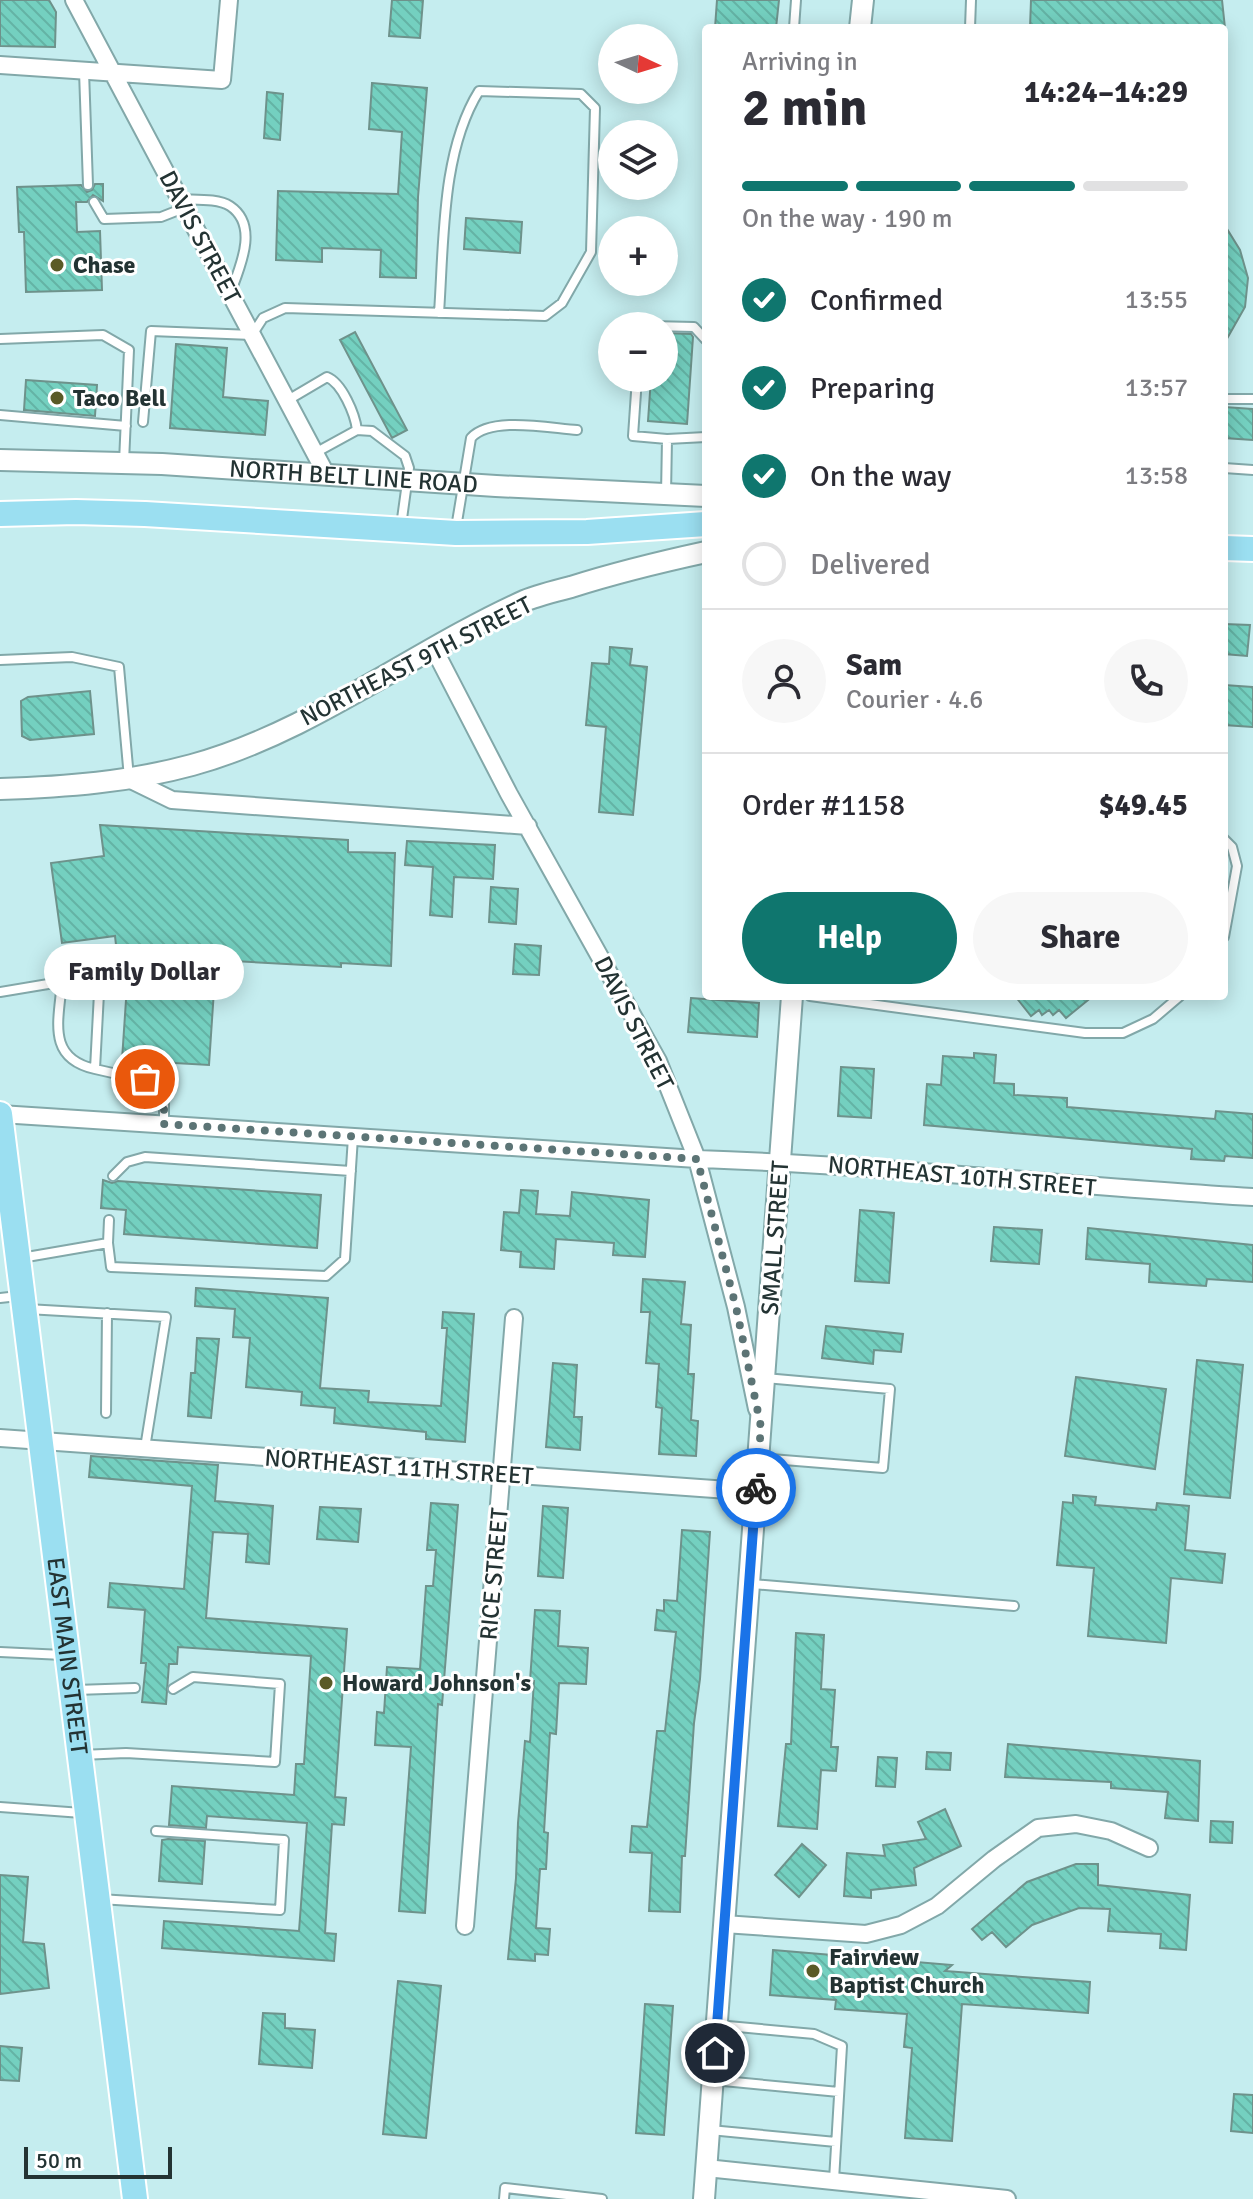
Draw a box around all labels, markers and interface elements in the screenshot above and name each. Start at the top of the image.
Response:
north arrow [598,24,678,104]
map controls [598,24,678,392]
text: Arriving in [742,46,858,78]
text: 14:24–14:29 [1024,74,1188,111]
text: 2 min [742,76,868,140]
button: layers [598,120,678,200]
street label: DAVIS STREET [152,165,248,309]
text: On the way · 190 m [742,203,952,235]
button: + [598,216,678,296]
place label: Chase [73,250,136,280]
marker: Chase [48,256,66,274]
icon: check [742,278,786,322]
text: Confirmed [810,282,943,319]
text: 13:55 [1125,284,1188,316]
button: − [598,312,678,392]
icon: check [742,366,786,410]
text: Preparing [810,370,935,407]
text: 13:57 [1125,372,1188,404]
place label: Taco Bell [73,383,167,413]
marker: Taco Bell [48,389,66,407]
street label: NORTH BELT LINE ROAD [228,453,479,500]
icon: check [742,454,786,498]
text: On the way [810,458,951,495]
text: 13:58 [1125,460,1188,492]
text: Delivered [810,546,931,583]
street label: NORTHEAST 9TH STREET [295,589,537,733]
button: person [742,639,826,723]
button: phone [1104,639,1188,723]
text: Sam [846,647,902,684]
text: Courier · 4.6 [846,684,983,716]
text: Order #1158 [742,787,905,824]
text: $49.45 [1098,787,1188,824]
button: Help [742,892,957,984]
button: Share [973,892,1188,984]
callout: Family Dollar [45,943,245,999]
street label: DAVIS STREET [587,951,681,1095]
text: Family Dollar [68,956,220,988]
pin [111,1045,179,1113]
icon: bag [123,1057,167,1101]
street label: NORTHEAST 10TH STREET [827,1149,1098,1203]
street label: SMALL STREET [755,1160,795,1316]
street label: NORTHEAST 11TH STREET [264,1443,535,1491]
courier [716,1448,796,1528]
icon: bike [734,1466,778,1510]
street label: RICE STREET [473,1506,515,1641]
street label: EAST MAIN STREET [40,1555,95,1756]
place label: Howard Johnson's [342,1668,532,1698]
marker: Howard Johnson's [317,1674,335,1692]
place label: Fairview Baptist Church [829,1942,984,2000]
marker: Fairview Baptist Church [804,1962,822,1980]
pin [681,2019,749,2087]
icon: home [693,2031,737,2075]
scale bar [24,2143,172,2179]
text: 50 m [36,2147,82,2174]

